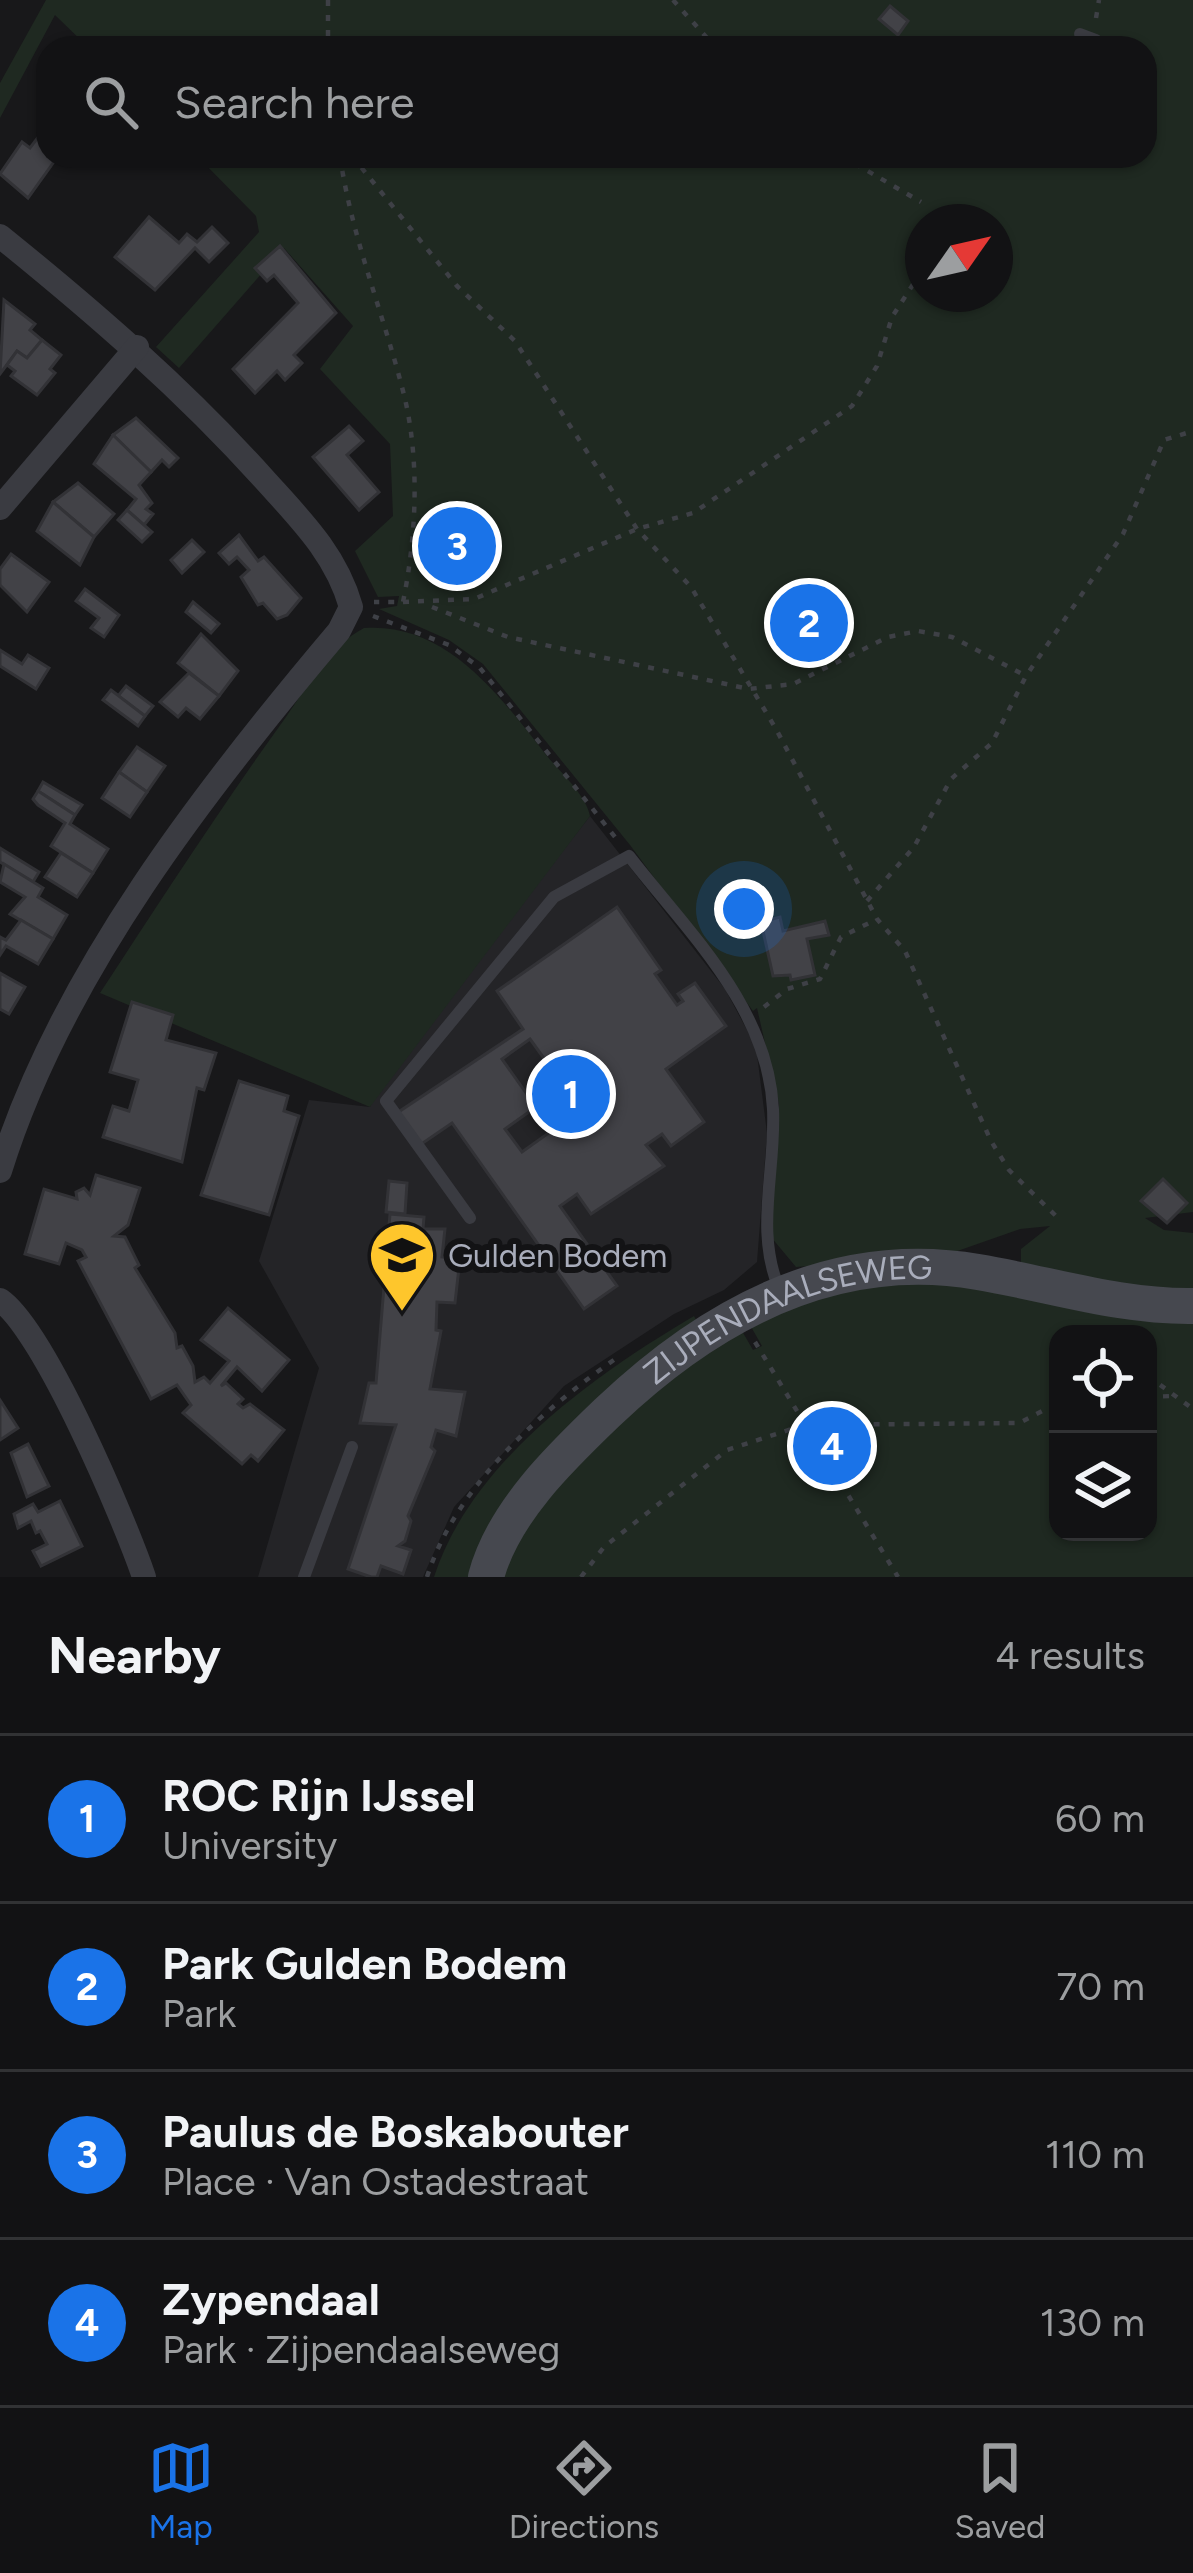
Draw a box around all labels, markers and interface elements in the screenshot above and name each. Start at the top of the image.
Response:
search box [36,36,1157,168]
icon: search [78,69,144,135]
text: Search here [174,75,414,129]
north arrow [905,204,1013,312]
pin: 3 [418,501,496,591]
pin: 2 [770,578,848,668]
your location [714,879,774,939]
pin: 1 [532,1049,610,1139]
school or university icon: Gulden Bodem [367,1220,437,1314]
place label: Gulden Bodem [448,1236,667,1275]
street label: ZIJPENDAALSEWEG [636,1248,932,1392]
map controls [1049,1325,1157,1541]
button: locate [1049,1325,1157,1433]
pin: 4 [793,1401,871,1491]
button: layers [1049,1433,1157,1541]
text: Nearby [48,1625,221,1686]
text: 4 results [995,1632,1145,1679]
text: ROC Rijn IJssel [162,1768,476,1822]
text: 1 [79,1795,95,1842]
text: 60 m [1055,1795,1145,1842]
text: University [162,1822,337,1869]
text: Park Gulden Bodem [162,1936,567,1990]
text: 2 [76,1963,98,2010]
text: 70 m [1056,1963,1145,2010]
text: Park [162,1990,236,2037]
text: Paulus de Boskabouter [162,2104,629,2158]
text: 3 [76,2131,98,2178]
text: 110 m [1045,2131,1145,2178]
text: Place · Van Ostadestraat [162,2158,589,2205]
text: Zypendaal [162,2272,380,2326]
text: 4 [75,2299,99,2346]
text: 130 m [1040,2299,1145,2346]
text: Park · Zijpendaalseweg [162,2326,560,2373]
tab: Map [148,2435,214,2546]
tab: Directions [509,2435,659,2546]
tab: Saved [954,2435,1045,2546]

